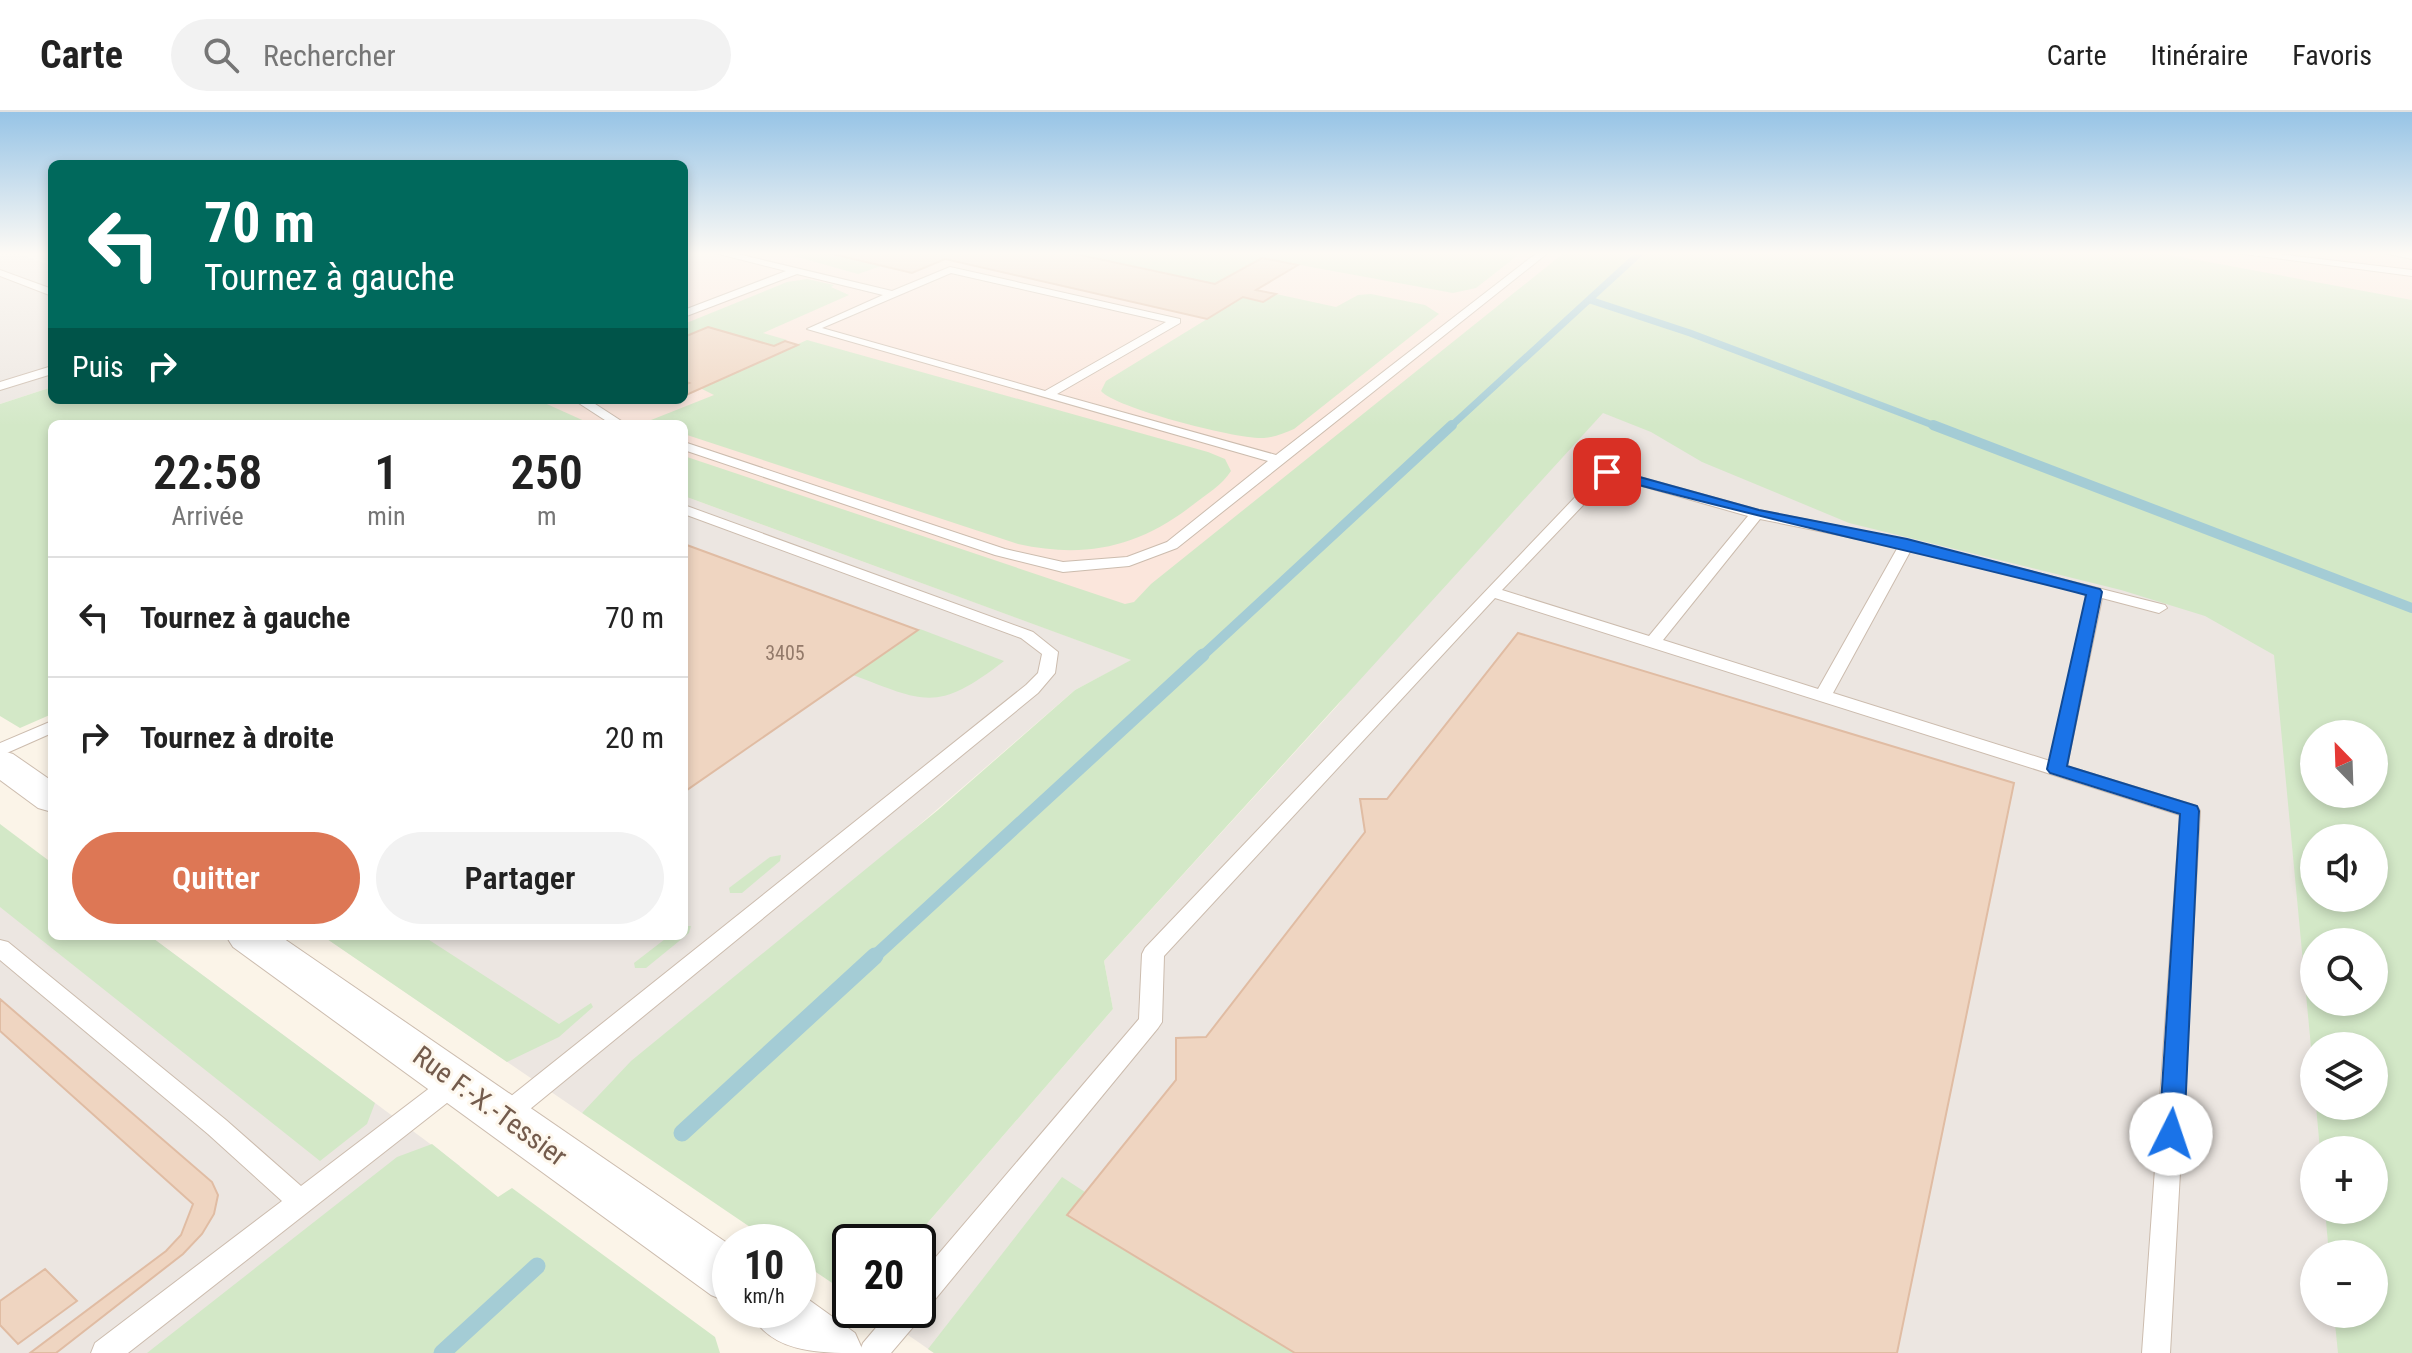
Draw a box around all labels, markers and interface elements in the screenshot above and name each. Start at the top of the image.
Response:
search box [171,19,731,91]
text: Carte [40,33,123,77]
icon: search [199,33,243,77]
text: Rechercher [263,38,396,73]
text: Carte [2047,39,2107,72]
text: Itinéraire [2151,39,2248,72]
text: Favoris [2292,39,2372,72]
text: 70 m [204,190,315,256]
icon: left [72,192,176,296]
text: Tournez à gauche [204,257,455,299]
icon: right [140,344,184,388]
text: Puis [72,349,124,384]
pin [1573,438,1641,506]
text: 22:58 [153,444,262,501]
text: 1 [374,444,398,501]
text: 250 [511,444,583,501]
icon: arrive [1585,450,1629,494]
text: Arrivée [172,501,244,531]
text: min [367,501,405,531]
text: m [537,501,557,531]
icon: left [72,595,116,639]
text: Tournez à gauche [140,600,350,635]
text: 70 m [605,600,664,635]
house number: 3405 [765,641,805,665]
icon: right [72,715,116,759]
text: Tournez à droite [140,720,334,755]
text: 20 m [605,720,664,755]
north arrow [2300,720,2388,808]
map controls [2300,720,2388,1328]
button: sound [2300,824,2388,912]
button: Quitter [72,832,360,924]
button: Partager [376,832,664,924]
button: search [2300,928,2388,1016]
button: layers [2300,1032,2388,1120]
street label: Rue F.-X.-Tessier [407,1039,573,1173]
position arrow [2129,1092,2213,1176]
button: + [2300,1136,2388,1224]
speed limit sign: 20 [832,1224,936,1328]
button: − [2300,1240,2388,1328]
text: 10 [744,1242,784,1289]
text: km/h [743,1284,785,1308]

